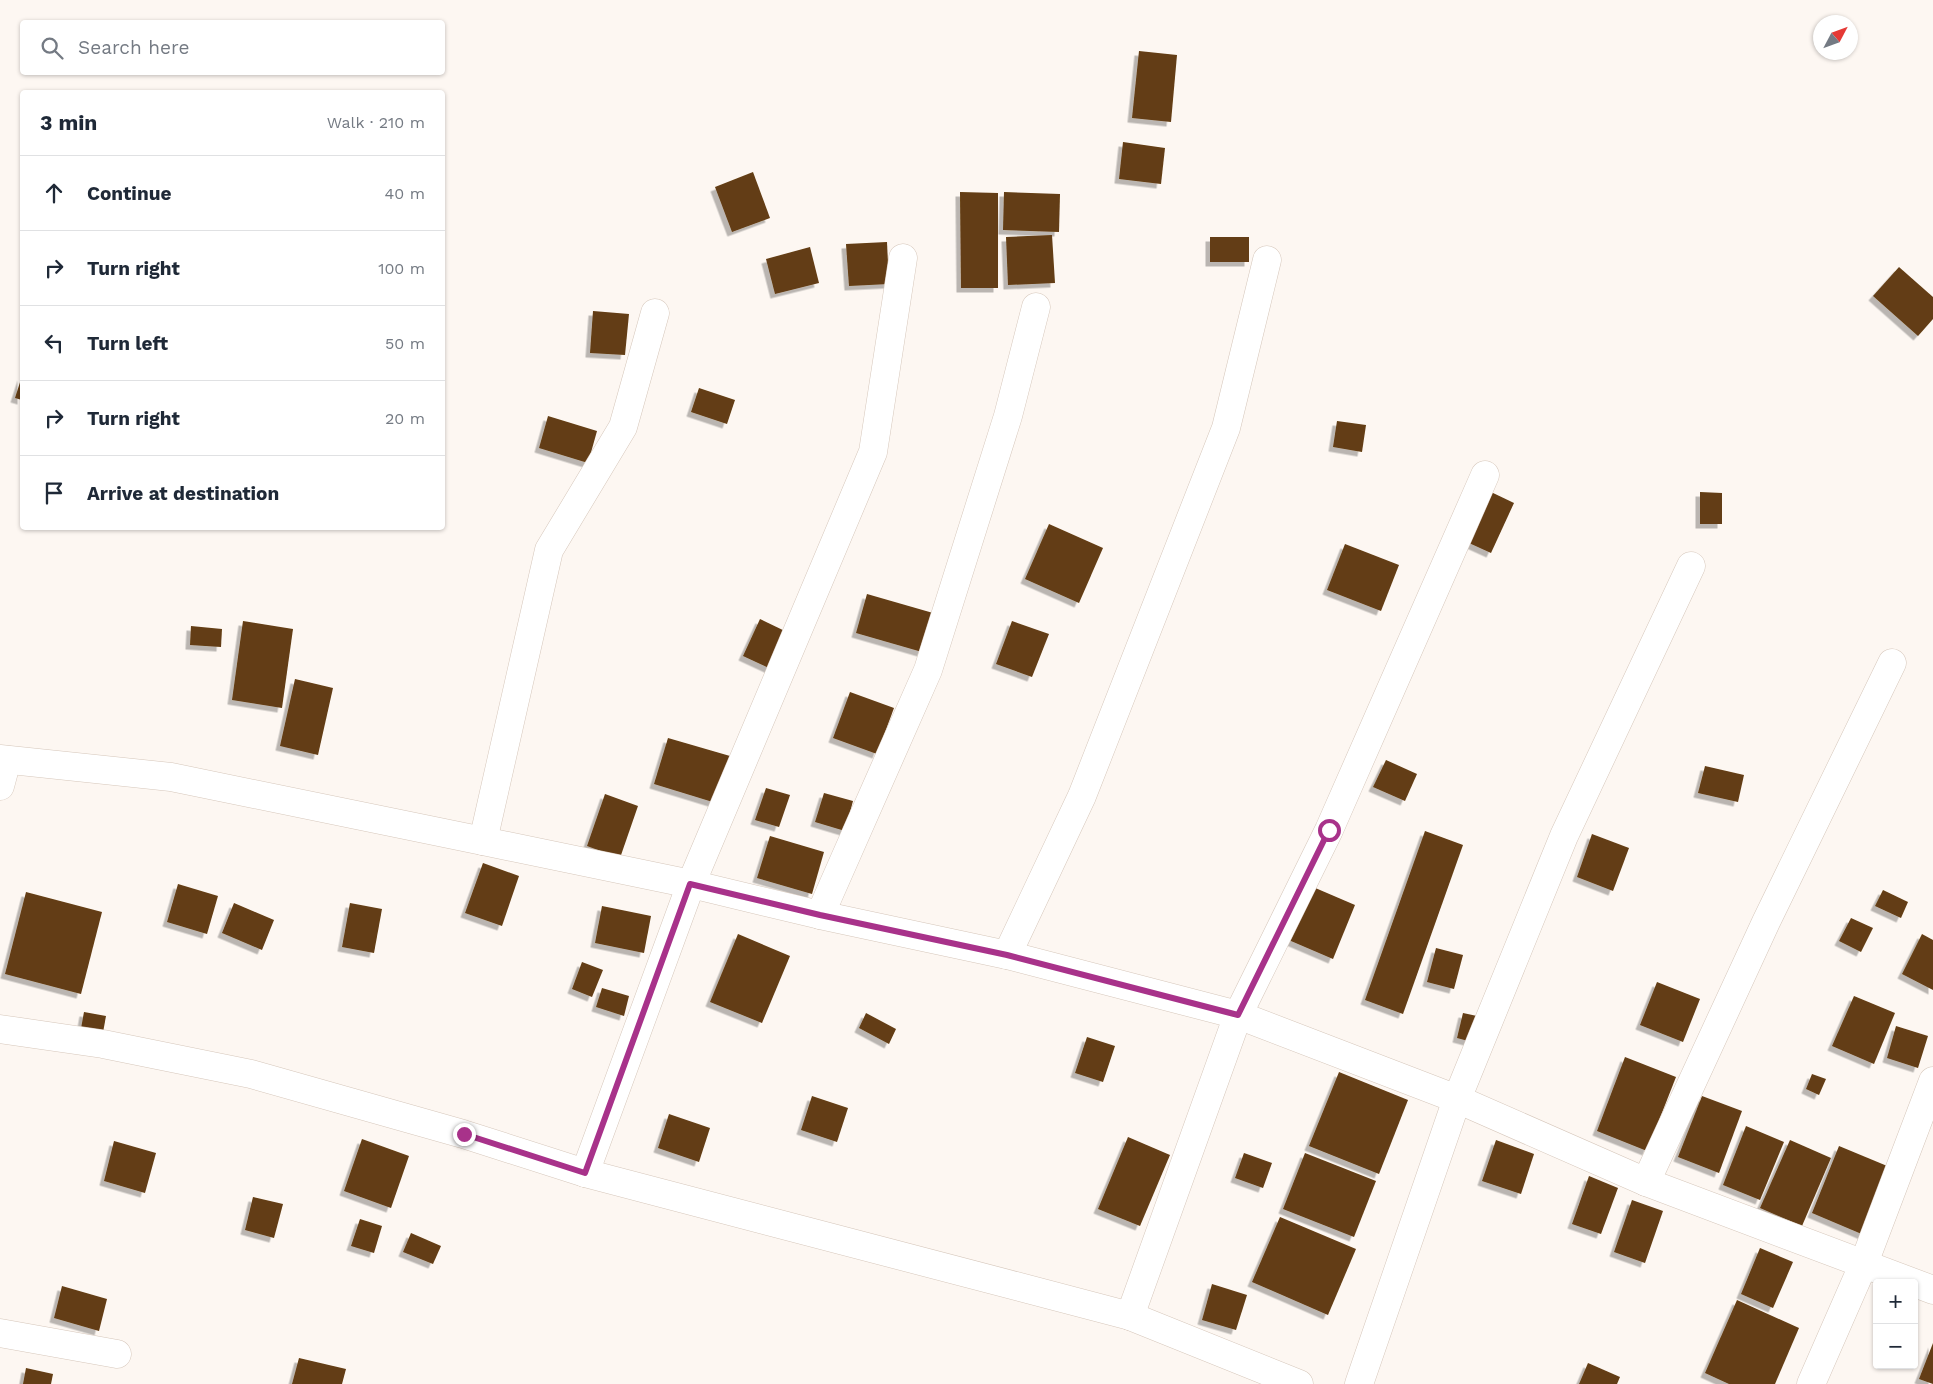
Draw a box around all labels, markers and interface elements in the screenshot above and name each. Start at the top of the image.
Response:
north arrow [1813,15,1858,60]
search box [20,20,445,75]
icon: search [38,34,66,62]
text: Search here [78,36,189,59]
text: 3 min [40,110,97,135]
text: Walk · 210 m [327,113,425,132]
icon: ahead [40,179,68,207]
text: Continue [87,182,171,205]
text: 40 m [385,184,425,203]
icon: right [40,254,68,282]
text: Turn right [87,257,180,280]
text: 100 m [378,259,425,278]
icon: left [40,329,68,357]
text: Turn left [87,332,168,355]
text: 50 m [385,334,425,353]
icon: right [40,404,68,432]
text: Turn right [87,407,180,430]
text: 20 m [385,409,425,428]
icon: arrive [40,479,68,507]
text: Arrive at destination [87,482,279,505]
route start [1318,819,1341,842]
route end [453,1123,476,1146]
map controls [1873,1279,1918,1369]
button: + [1873,1279,1918,1324]
button: − [1873,1324,1918,1369]

